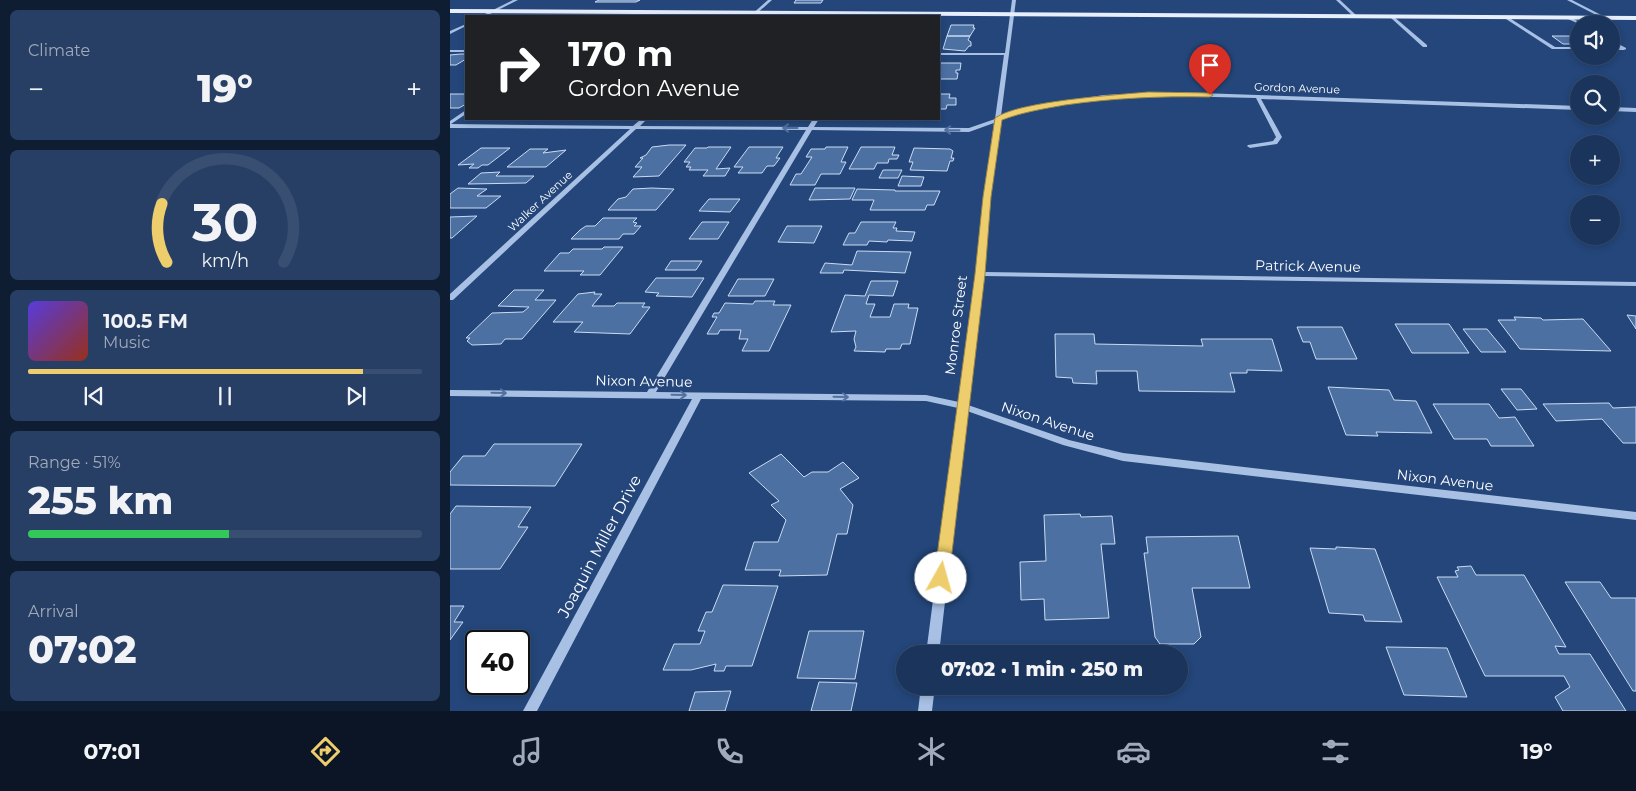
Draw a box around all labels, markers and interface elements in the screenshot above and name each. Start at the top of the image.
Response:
map controls [1570,15,1620,245]
button: sound [1570,15,1620,65]
text: 170 m [568,32,673,75]
icon: right [485,35,550,100]
text: Climate [28,41,90,60]
pin [1189,44,1231,95]
icon: arrive [1196,51,1224,79]
text: 19° [197,65,253,112]
text: − [28,72,44,106]
text: + [406,72,422,106]
text: Gordon Avenue [568,75,740,102]
button: search [1570,75,1620,125]
street label: Gordon Avenue [1254,80,1341,97]
one-way arrow [782,123,798,133]
one-way arrow [945,125,961,135]
button: + [1570,135,1620,185]
street label: Walker Avenue [505,167,575,234]
text: 30 [191,191,258,254]
button: − [1570,195,1620,245]
text: km/h [201,250,249,271]
street label: Patrick Avenue [1255,256,1361,276]
street label: Monroe Street [941,274,971,376]
text: 100.5 FM [103,310,188,333]
text: Music [103,333,150,352]
street label: Nixon Avenue [595,371,693,391]
icon: previous [80,382,108,410]
icon: pause [211,382,239,410]
icon: next [342,382,370,410]
one-way arrow [490,388,506,398]
one-way arrow [670,391,686,400]
one-way arrow [832,392,849,402]
street label: Nixon Avenue [999,397,1097,445]
text: Range · 51% [28,453,121,472]
street label: Nixon Avenue [1396,465,1494,495]
street label: Joaquin Miller Drive [553,472,645,622]
text: 255 km [28,477,173,524]
position arrow [914,551,966,603]
text: Arrival [28,602,78,621]
text: 07:02 [28,626,137,673]
speed limit sign: 40 [465,630,530,695]
text: 07:02 · 1 min · 250 m [941,658,1143,681]
icon: directions [308,734,343,769]
icon: music [510,734,545,769]
icon: phone [712,734,747,769]
icon: climate [914,734,949,769]
icon: car [1116,734,1151,769]
icon: filters [1318,734,1353,769]
text: 07:01 [84,738,141,765]
text: 19° [1521,738,1552,765]

